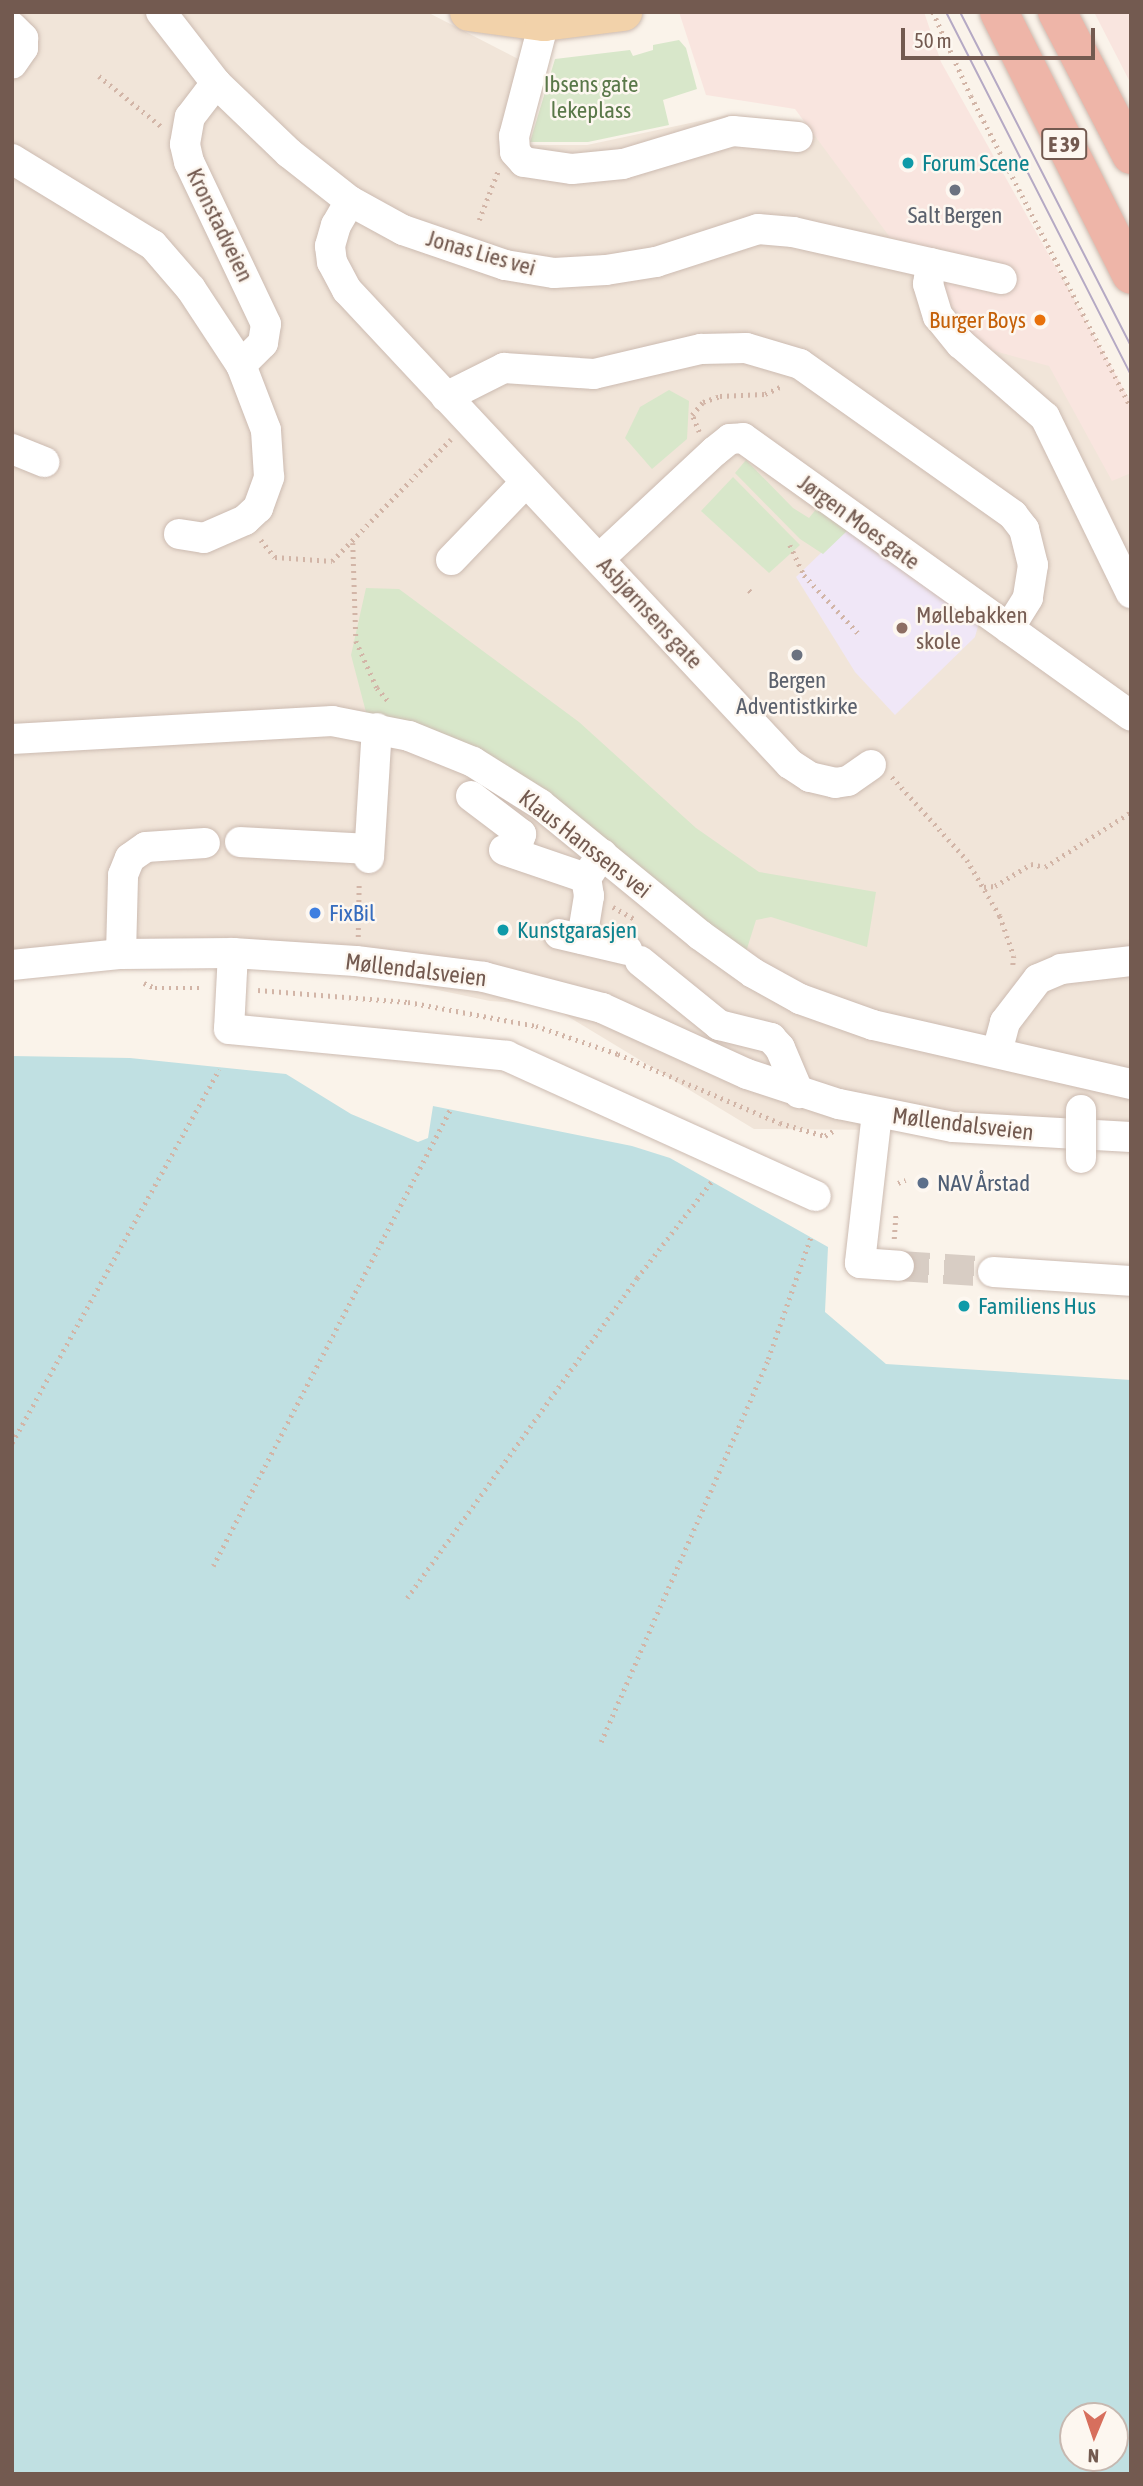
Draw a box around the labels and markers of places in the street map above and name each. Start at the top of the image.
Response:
place label: Forum Scene [922,149,1029,177]
marker: Forum Scene [900,155,916,171]
marker: Salt Bergen [947,182,963,198]
place label: Salt Bergen [908,201,1002,229]
place label: Burger Boys [929,306,1026,334]
marker: Burger Boys [1032,312,1048,328]
place label: Møllebakken skole [916,601,1028,655]
marker: Møllebakken skole [894,620,910,636]
marker: Bergen Adventistkirke [789,647,805,663]
place label: Bergen Adventistkirke [736,666,858,720]
place label: FixBil [329,899,375,927]
marker: FixBil [307,905,323,921]
place label: Kunstgarasjen [517,916,637,944]
marker: Kunstgarasjen [495,922,511,938]
place label: NAV Årstad [937,1169,1030,1197]
marker: NAV Årstad [915,1175,931,1191]
place label: Familiens Hus [978,1292,1096,1320]
marker: Familiens Hus [956,1298,972,1314]

